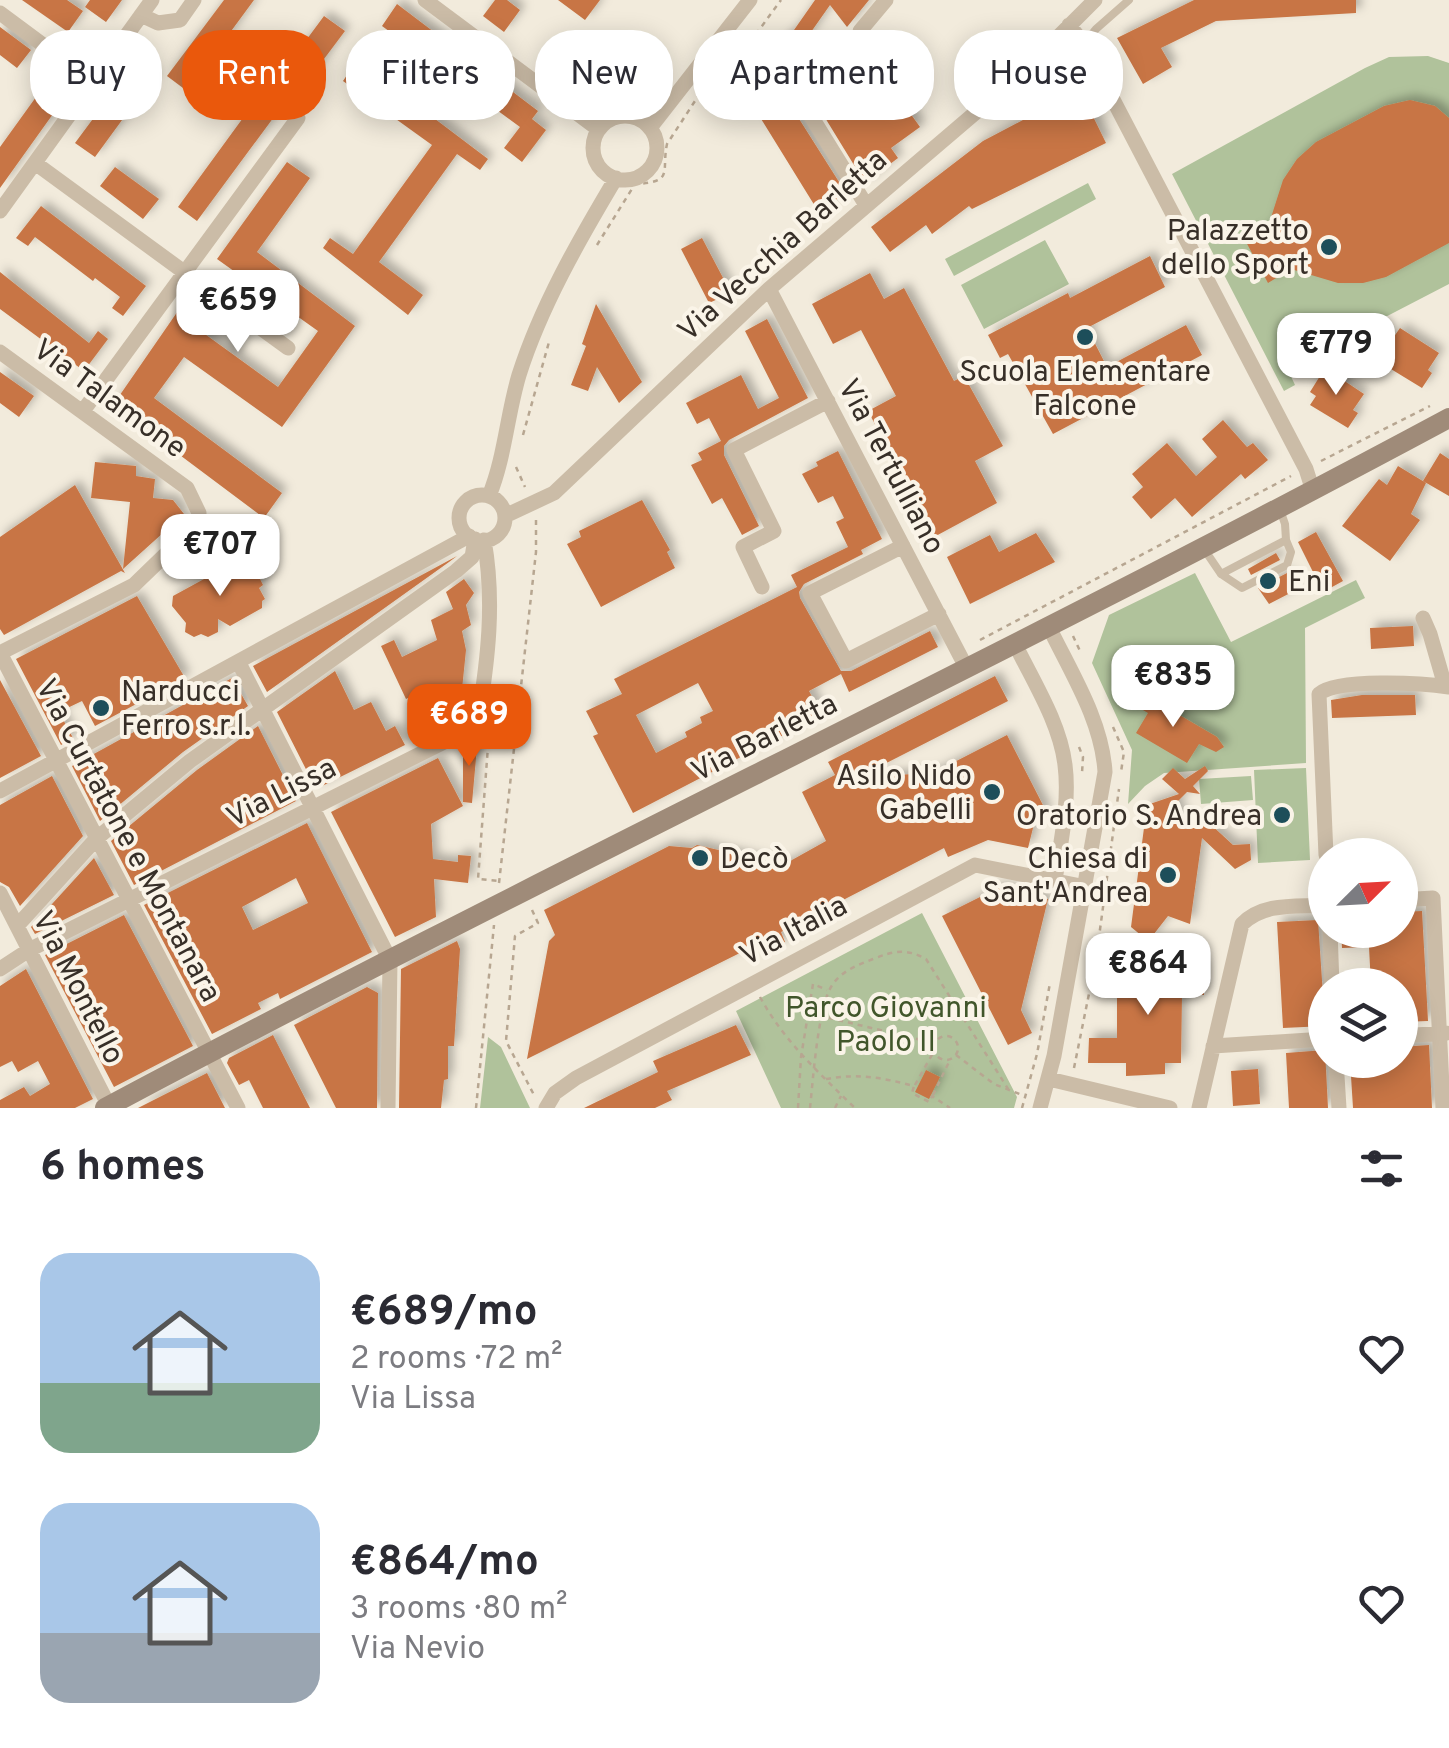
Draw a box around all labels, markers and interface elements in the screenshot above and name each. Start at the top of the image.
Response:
chip: Buy [30,30,162,120]
chip: Rent [182,30,326,120]
chip: Filters [346,30,515,120]
chip: New [535,30,673,120]
chip: Apartment [693,30,934,120]
chip: House [954,30,1123,120]
street label: Via Vecchia Barletta [671,143,896,351]
place label: Palazzetto dello Sport [1161,214,1309,285]
marker: Palazzetto dello Sport [1318,236,1340,258]
pin: €659 [179,270,297,355]
text: €659 [198,282,278,322]
pin: €779 [1277,313,1395,398]
text: €779 [1299,325,1373,365]
marker: Scuola Elementare Falcone [1074,326,1096,348]
street label: Via Talamone [25,332,192,468]
place label: Scuola Elementare Falcone [959,355,1211,426]
street label: Via Tertulliano [828,373,951,561]
pin: €707 [161,514,279,599]
text: €707 [183,526,257,566]
place label: Eni [1288,565,1330,602]
marker: Eni [1257,570,1279,592]
pin: €835 [1114,645,1232,730]
text: €835 [1133,657,1213,697]
street label: Via Curtatone e Montanara [26,673,228,1009]
place label: Narducci Ferro s.r.l. [121,675,251,746]
pin: €689 [410,684,528,769]
street label: Via Barletta [686,687,844,792]
text: €689 [429,696,509,736]
marker: Narducci Ferro s.r.l. [90,697,112,719]
street label: Via Lissa [221,751,343,838]
place label: Asilo Nido Gabelli [836,759,972,830]
marker: Asilo Nido Gabelli [981,781,1003,803]
place label: Oratorio S. Andrea [1016,799,1262,836]
marker: Oratorio S. Andrea [1271,804,1293,826]
north arrow [1308,838,1418,948]
map controls [1308,838,1418,1078]
place label: Decò [720,842,789,879]
place label: Chiesa di Sant'Andrea [982,842,1148,913]
marker: Decò [689,847,711,869]
marker: Chiesa di Sant'Andrea [1157,864,1179,886]
street label: Via Italia [734,889,854,976]
street label: Via Montello [22,905,131,1071]
pin: €864 [1089,933,1207,1018]
text: €864 [1108,945,1188,985]
button: layers [1308,968,1418,1078]
park label: Parco Giovanni Paolo II [785,991,987,1062]
icon: filters [1354,1141,1409,1196]
text: 6 homes [40,1142,205,1195]
text: €689/mo [350,1287,537,1340]
icon: home [120,1293,240,1413]
icon: heart [1354,1326,1409,1381]
text: 2 rooms · 72 m² [350,1340,563,1380]
text: Via Lissa [350,1380,476,1420]
text: €864/mo [350,1537,539,1590]
icon: home [120,1543,240,1663]
icon: heart [1354,1576,1409,1631]
text: 3 rooms · 80 m² [350,1590,568,1630]
text: Via Nevio [350,1630,485,1670]

